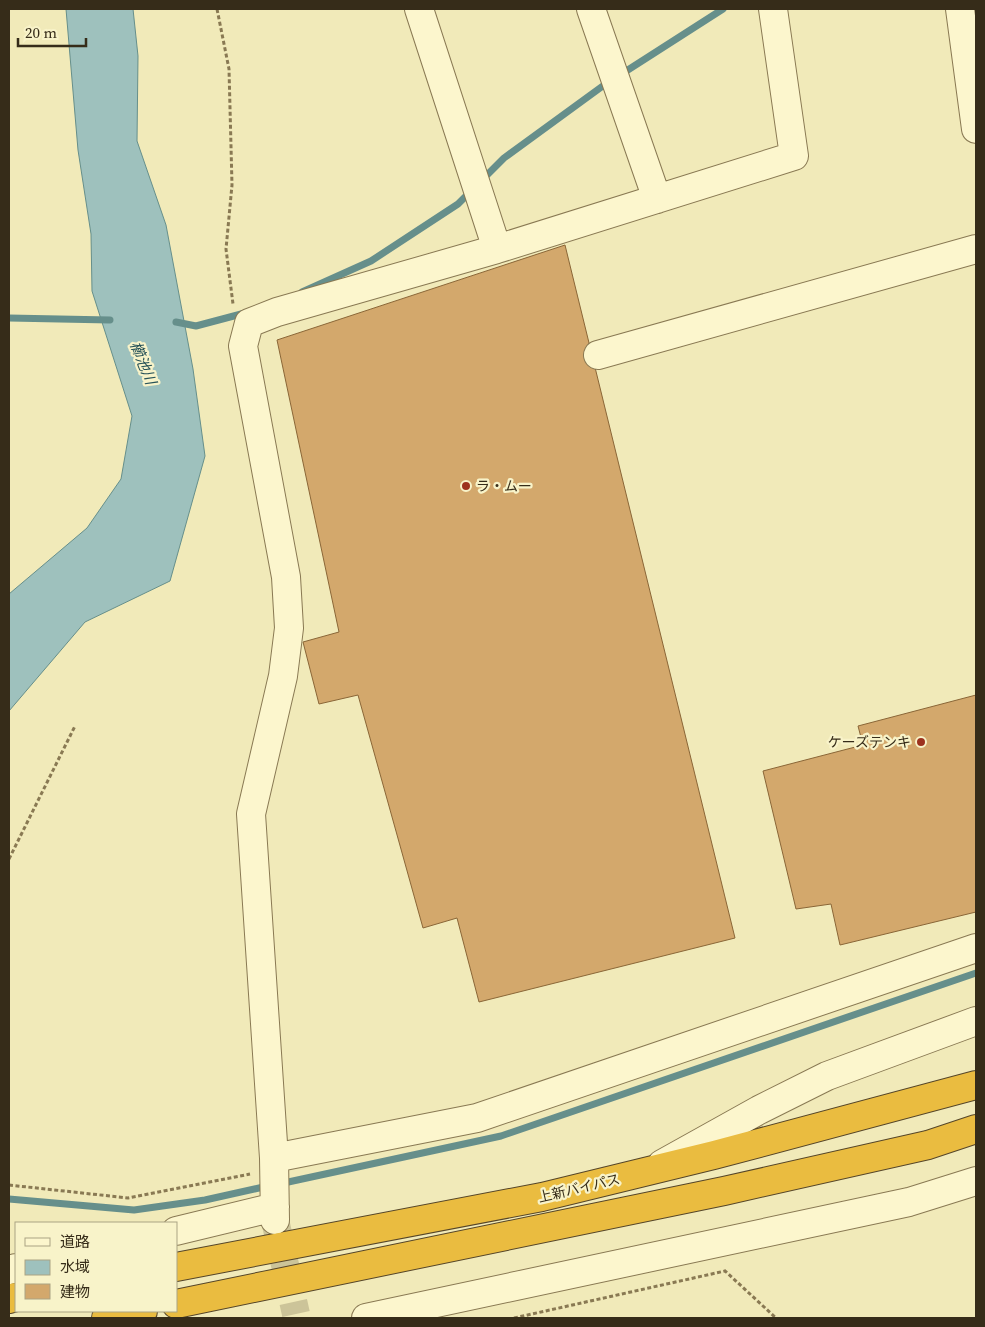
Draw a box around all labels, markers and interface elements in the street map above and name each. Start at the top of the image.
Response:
scale bar [18,15,85,47]
text: 20 m [25,22,57,43]
water label: 櫛池川 [125,338,162,389]
place label: ラ・ムー [476,476,532,496]
marker: ラ・ムー [460,480,472,492]
place label: ケーズテンキ [828,732,911,752]
marker: ケーズテンキ [915,736,927,748]
street label: 上新バイパス [536,1169,622,1207]
legend [15,1222,178,1312]
text: 道路 [60,1231,90,1252]
text: 水域 [60,1256,90,1277]
text: 建物 [60,1281,90,1302]

